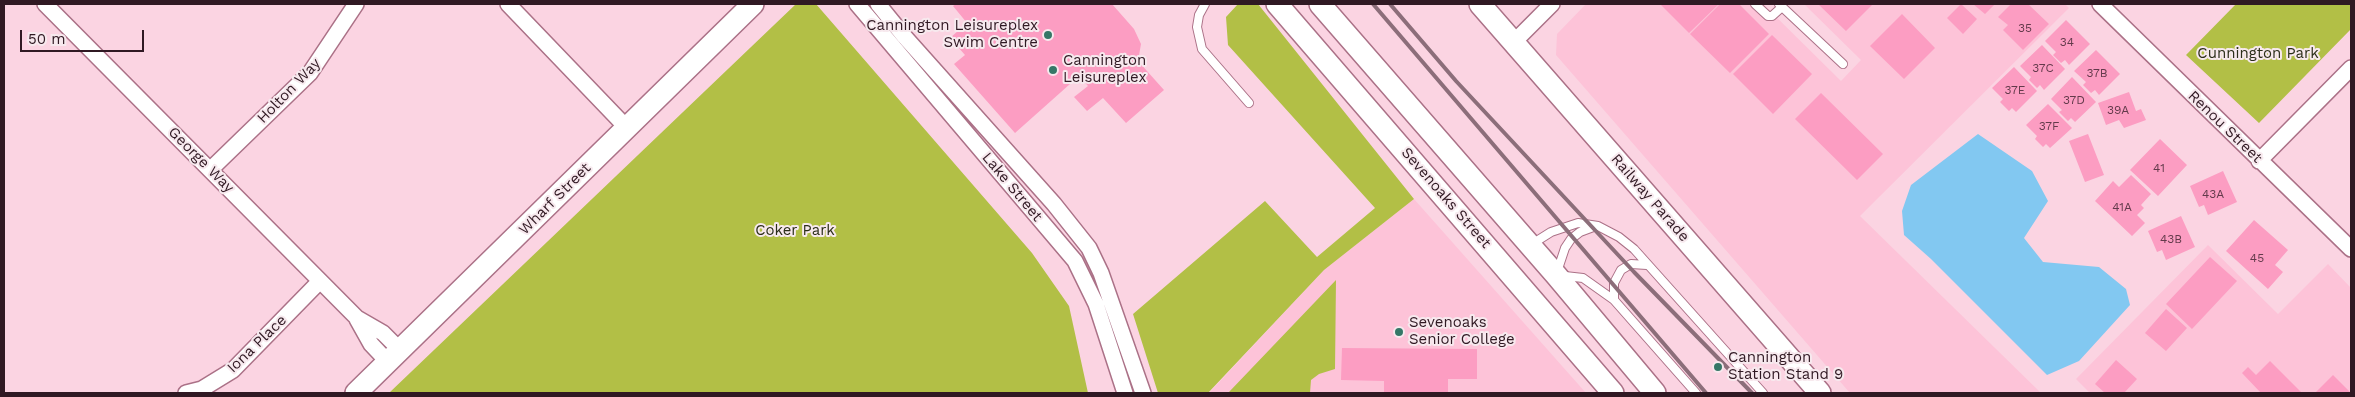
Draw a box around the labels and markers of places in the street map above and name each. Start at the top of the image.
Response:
place label: Cannington Leisureplex Swim Centre [866,17,1038,52]
marker: Cannington Leisureplex Swim Centre [1042,29,1054,41]
place label: Cannington Leisureplex [1063,52,1146,87]
marker: Cannington Leisureplex [1047,64,1059,76]
place label: Sevenoaks Senior College [1409,314,1515,349]
marker: Sevenoaks Senior College [1393,326,1405,338]
place label: Cannington Station Stand 9 [1728,349,1843,384]
marker: Cannington Station Stand 9 [1712,361,1724,373]

